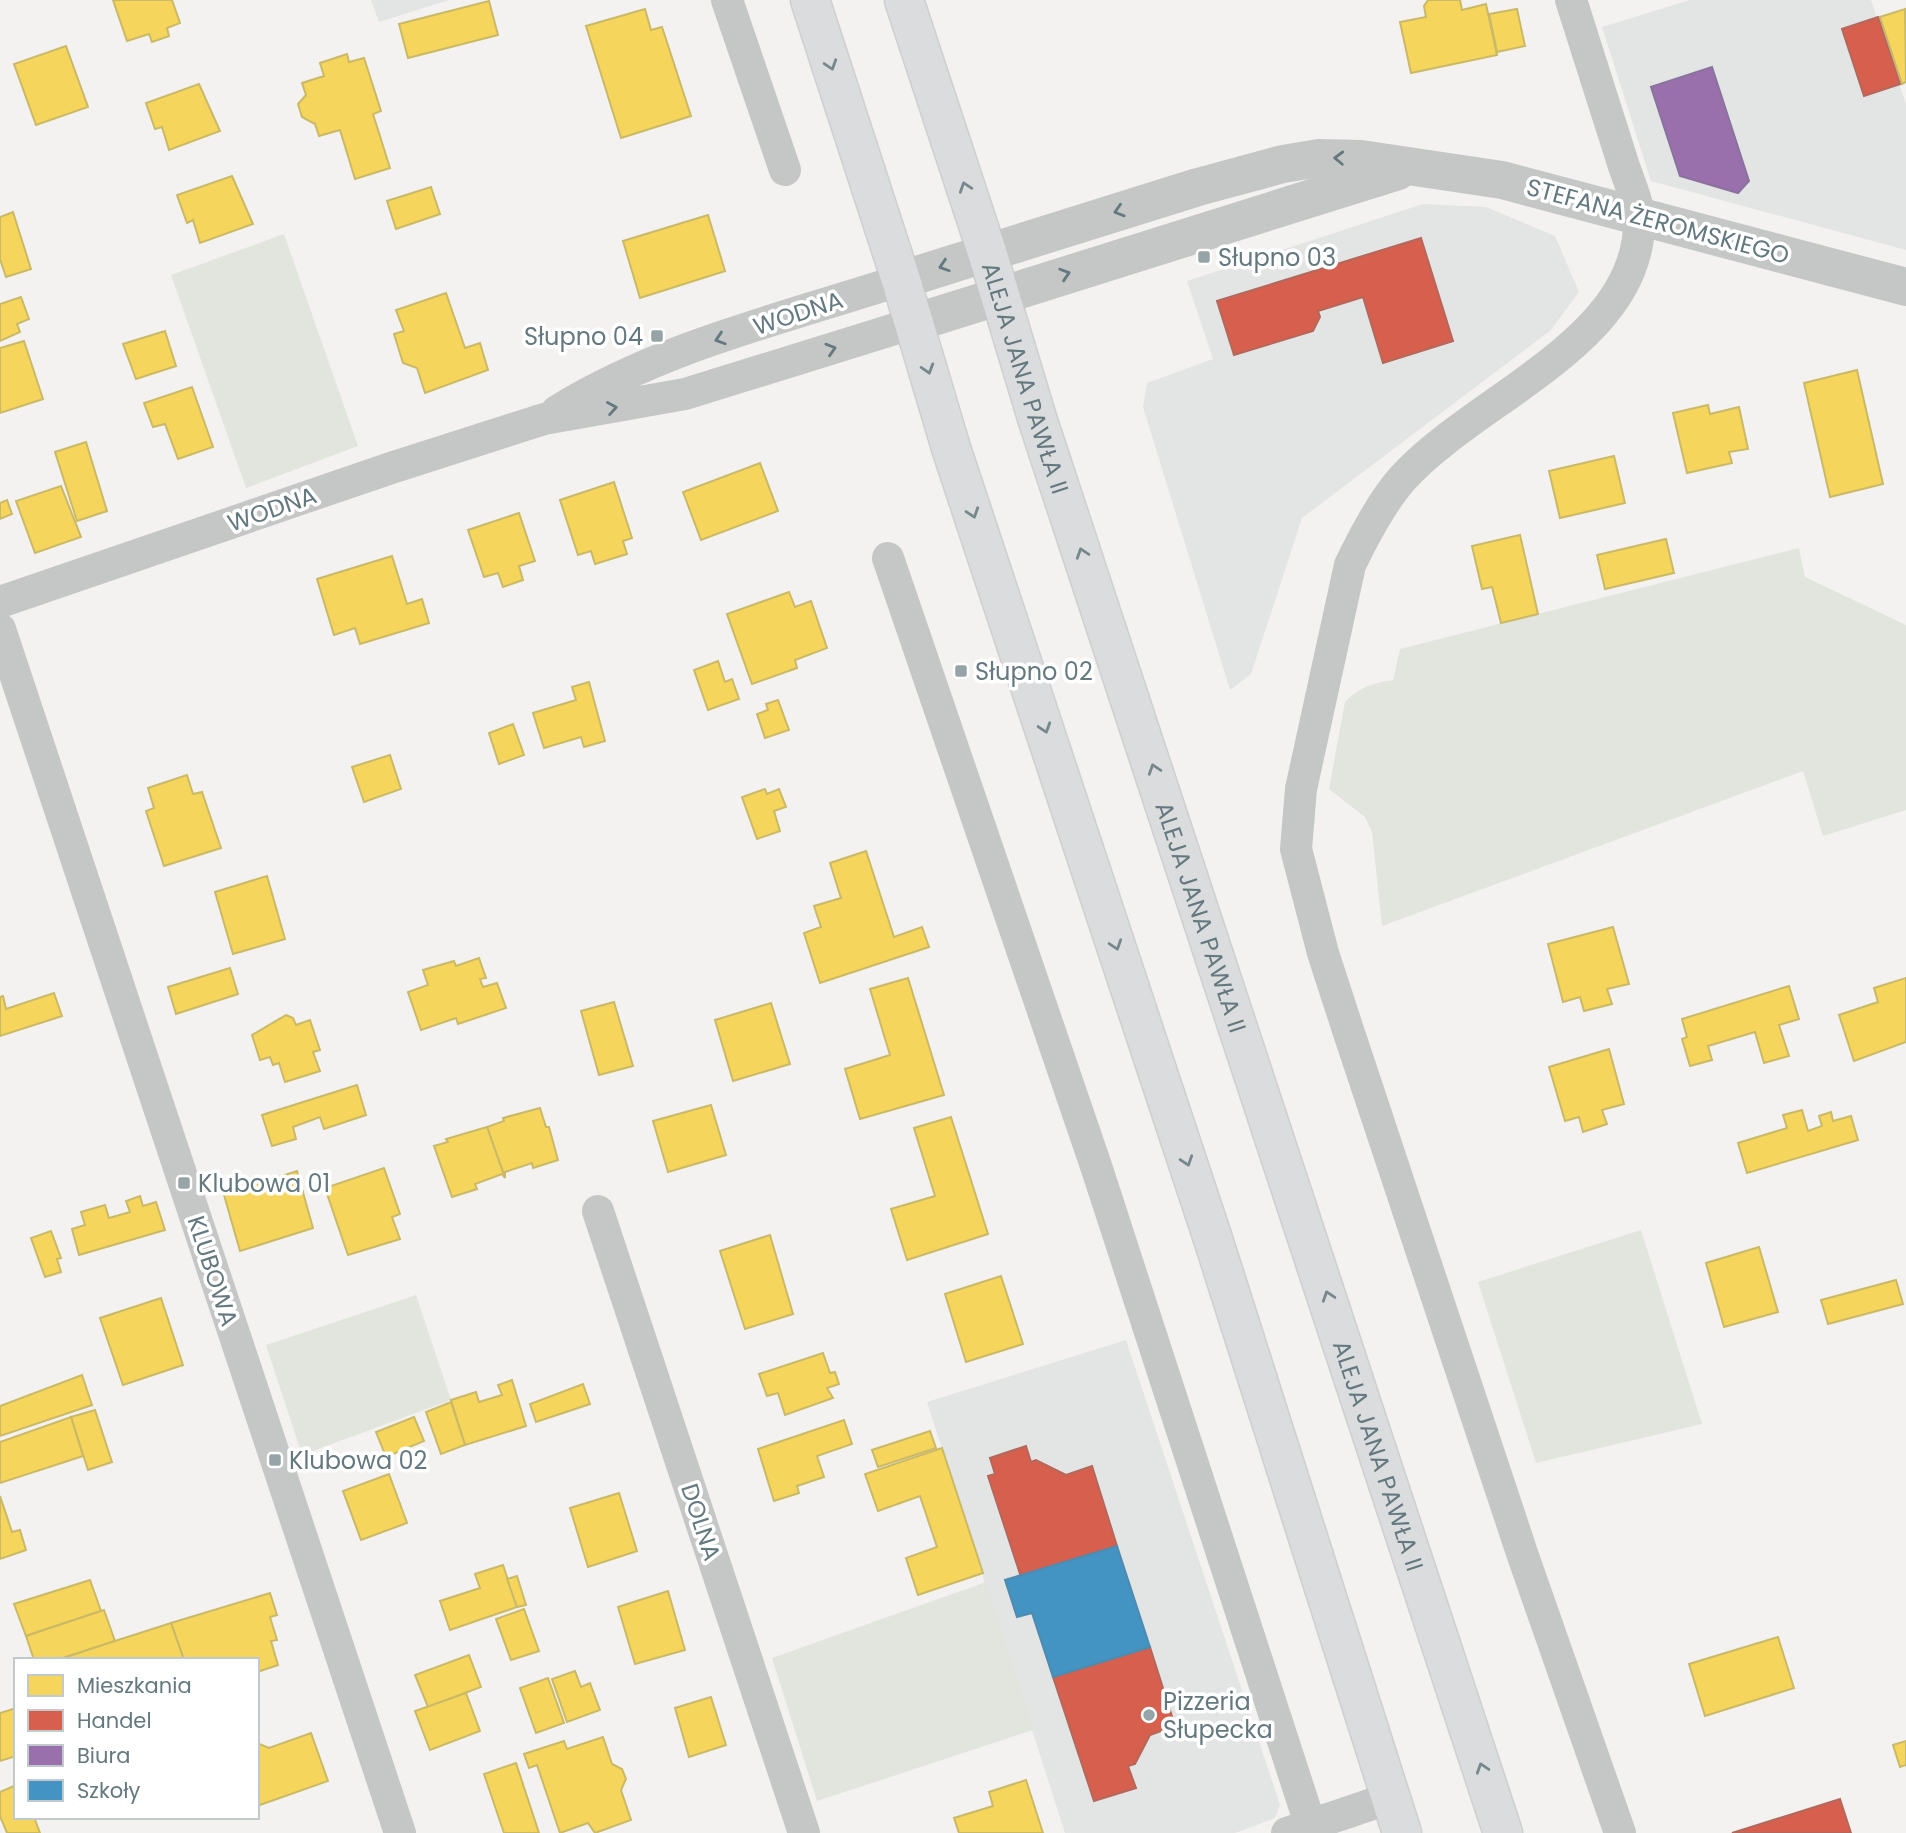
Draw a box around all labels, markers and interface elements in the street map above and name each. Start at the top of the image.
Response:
one-way arrow [823,58,837,71]
one-way arrow [1334,151,1345,166]
street label: STEFANA ŻEROMSKIEGO [1523,170,1793,272]
one-way arrow [959,182,973,194]
one-way arrow [1113,202,1125,217]
place label: Słupno 03 [1218,241,1336,274]
marker: Słupno 03 [1196,249,1212,265]
one-way arrow [938,258,951,272]
street label: ALEJA JANA PAWŁA II [974,258,1077,498]
one-way arrow [1059,268,1071,283]
street label: WODNA [749,283,847,343]
place label: Słupno 04 [524,320,643,353]
marker: Słupno 04 [649,328,665,344]
one-way arrow [714,330,726,345]
one-way arrow [824,343,837,357]
one-way arrow [919,362,934,374]
one-way arrow [606,401,618,416]
street label: WODNA [223,478,321,540]
one-way arrow [965,506,979,518]
one-way arrow [1076,547,1090,560]
place label: Słupno 02 [975,655,1093,688]
marker: Słupno 02 [953,663,969,679]
one-way arrow [1036,722,1051,734]
one-way arrow [1148,763,1162,775]
street label: ALEJA JANA PAWŁA II [1148,797,1255,1037]
one-way arrow [1108,938,1122,950]
one-way arrow [1179,1154,1193,1166]
place label: Klubowa 01 [198,1167,330,1200]
marker: Klubowa 01 [176,1175,192,1191]
street label: KLUBOWA [180,1212,246,1330]
one-way arrow [1322,1290,1336,1302]
street label: ALEJA JANA PAWŁA II [1325,1336,1432,1575]
place label: Klubowa 02 [289,1444,427,1477]
marker: Klubowa 02 [267,1452,283,1468]
street label: DOLNA [673,1479,729,1565]
legend [14,1658,259,1819]
text: Mieszkania [77,1671,192,1700]
place label: Pizzeria Słupecka [1163,1685,1273,1746]
text: Handel [77,1706,152,1735]
marker: Pizzeria Słupecka [1141,1707,1157,1723]
text: Biura [77,1741,131,1770]
one-way arrow [1476,1762,1490,1775]
text: Szkoły [77,1776,140,1805]

